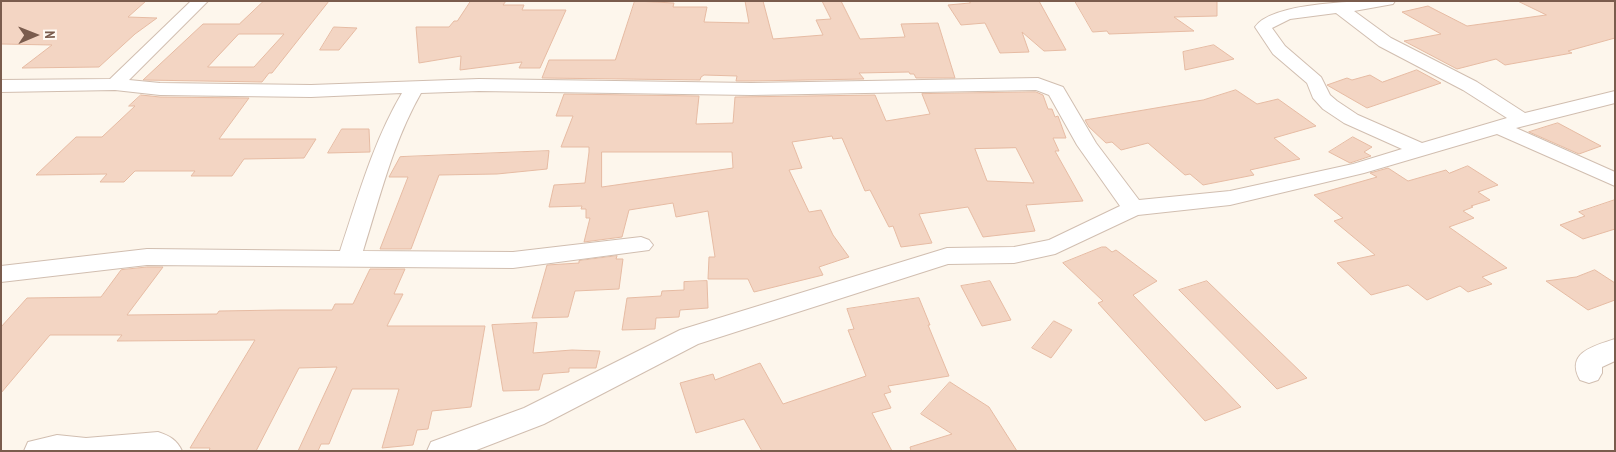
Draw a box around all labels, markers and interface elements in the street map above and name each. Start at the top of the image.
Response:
north arrow [10,10,60,60]
text: N [41,31,59,39]

